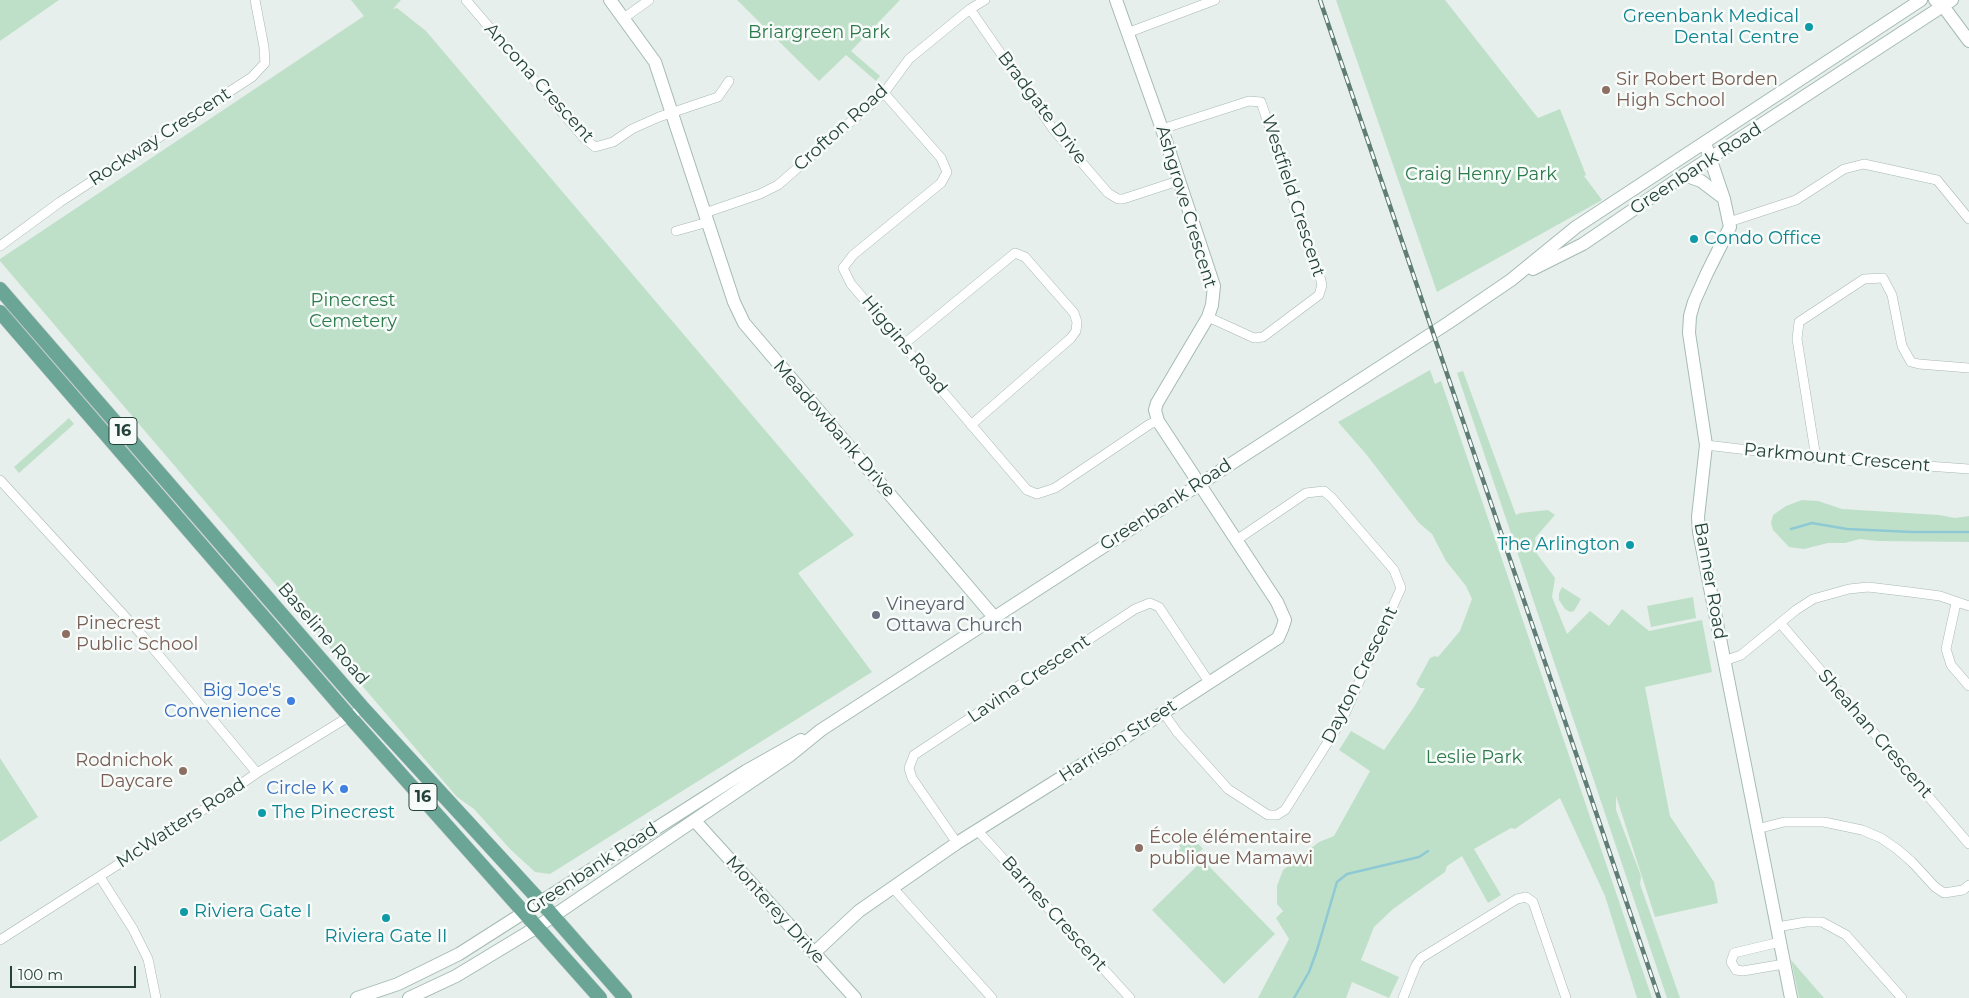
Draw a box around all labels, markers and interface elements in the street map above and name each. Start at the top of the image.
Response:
place label: Greenbank Medical Dental Centre [1623,6,1799,48]
street label: Ancona Crescent [480,19,598,147]
marker: Greenbank Medical Dental Centre [1803,21,1815,33]
park label: Briargreen Park [748,22,890,44]
street label: Bradgate Drive [993,47,1091,169]
place label: Sir Robert Borden High School [1616,69,1778,112]
street label: Crofton Road [789,80,893,176]
street label: Rockway Crescent [85,83,235,191]
marker: Sir Robert Borden High School [1600,84,1612,96]
street label: Westfield Crescent [1257,112,1329,280]
street label: Greenbank Road [1626,118,1766,220]
street label: Ashgrove Crescent [1151,123,1221,291]
park label: Craig Henry Park [1405,164,1557,186]
place label: Condo Office [1704,228,1821,250]
marker: Condo Office [1688,233,1700,245]
park label: Pinecrest Cemetery [309,290,397,332]
street label: Higgins Road [857,291,951,399]
street label: Meadowbank Drive [768,356,900,502]
road number: 16 [109,418,137,444]
street label: Parkmount Crescent [1743,439,1931,477]
street label: Greenbank Road [1096,454,1236,556]
street label: Banner Road [1689,521,1731,641]
place label: The Arlington [1497,534,1620,556]
marker: The Arlington [1624,539,1636,551]
street label: Baseline Road [273,578,373,690]
place label: Vineyard Ottawa Church [886,594,1023,636]
street label: Dayton Crescent [1317,603,1403,747]
marker: Vineyard Ottawa Church [870,609,882,621]
place label: Pinecrest Public School [76,613,198,656]
marker: Pinecrest Public School [60,628,72,640]
street label: Lavina Crescent [964,630,1094,728]
street label: Sheahan Crescent [1813,665,1937,803]
place label: Big Joe's Convenience [164,680,281,722]
marker: Big Joe's Convenience [285,695,297,707]
street label: Harrison Street [1055,695,1181,787]
park label: Leslie Park [1426,747,1522,769]
place label: Rodnichok Daycare [75,750,173,792]
marker: Rodnichok Daycare [177,765,189,777]
street label: McWatters Road [112,773,250,873]
place label: Circle K [266,778,334,800]
marker: Circle K [338,783,350,795]
road number: 16 [409,784,437,810]
place label: The Pinecrest [272,802,395,824]
marker: The Pinecrest [256,807,268,819]
street label: Greenbank Road [522,818,662,920]
place label: École élémentaire publique Mamawi [1149,827,1313,870]
marker: École élémentaire publique Mamawi [1133,842,1145,854]
street label: Monterey Drive [721,852,829,968]
street label: Barnes Crescent [997,852,1111,976]
place label: Riviera Gate I [194,901,312,923]
marker: Riviera Gate I [178,906,190,918]
marker: Riviera Gate II [380,912,392,924]
place label: Riviera Gate II [324,926,448,948]
scale bar [12,956,139,988]
text: 100 m [18,965,63,984]

